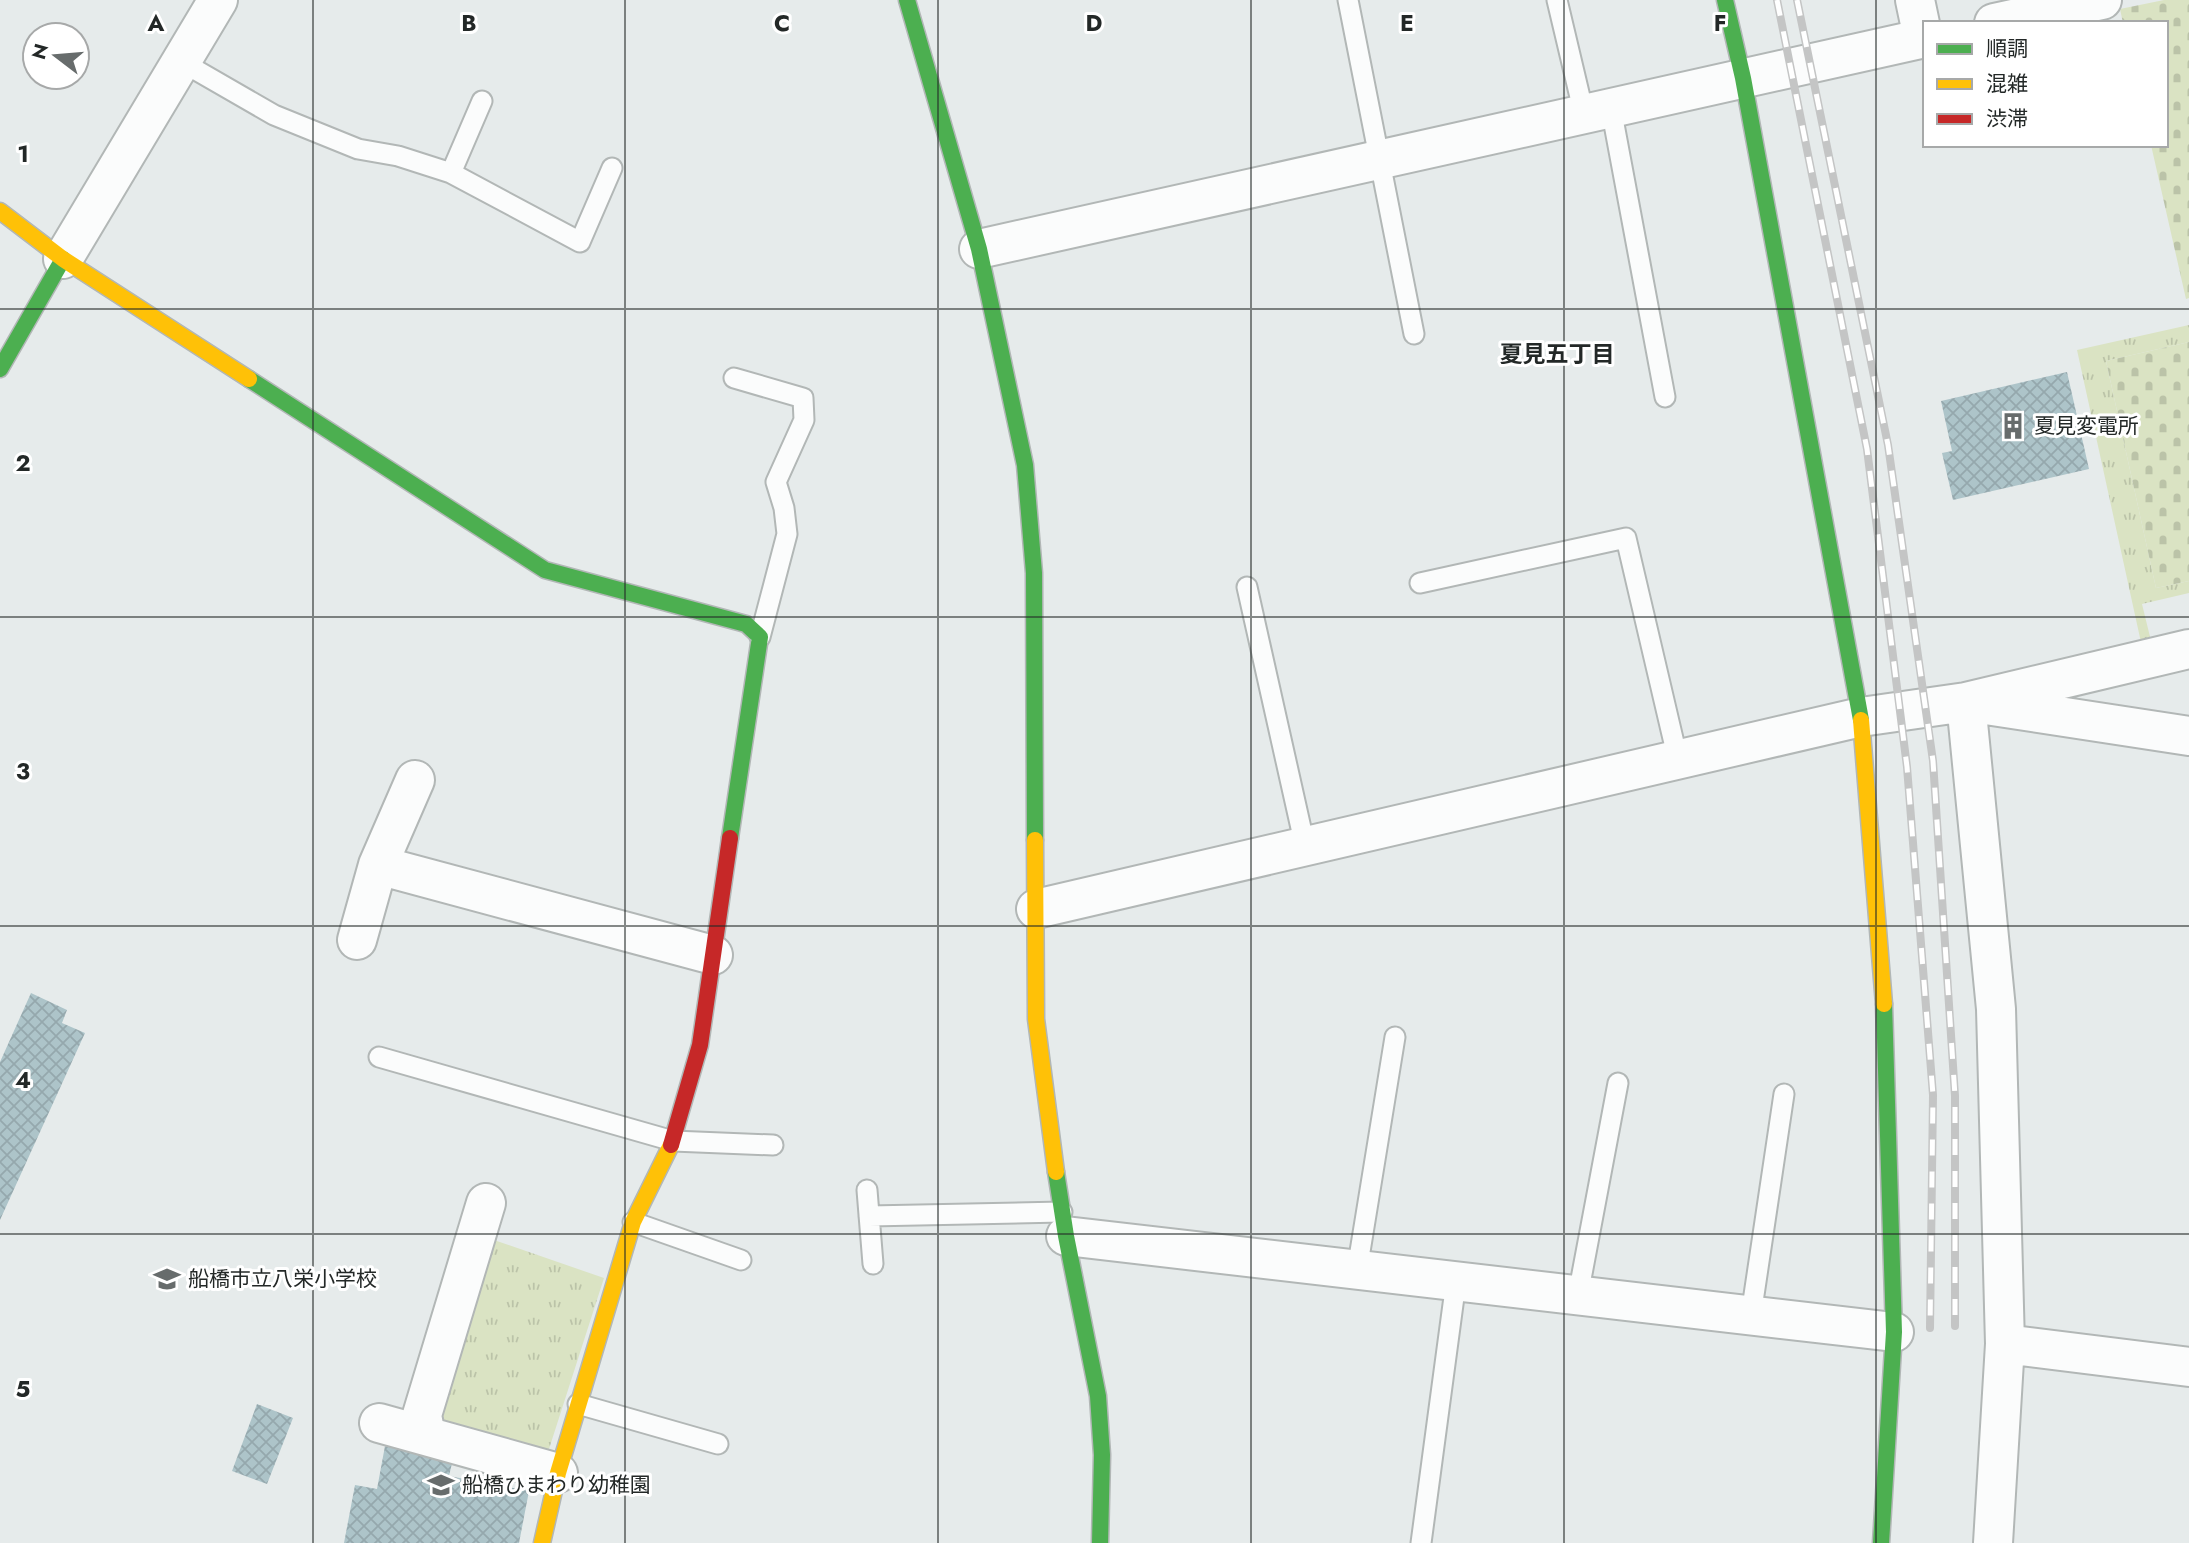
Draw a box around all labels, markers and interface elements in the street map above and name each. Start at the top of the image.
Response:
text: A [147,6,165,40]
text: B [461,6,477,40]
text: C [774,6,790,40]
text: D [1086,6,1103,40]
text: E [1400,6,1414,40]
text: F [1714,6,1726,40]
north arrow [21,21,91,91]
legend [1923,21,2168,147]
text: 順調 [1986,34,2028,64]
text: N [25,40,55,62]
text: 混雑 [1986,69,2028,99]
text: 渋滞 [1986,104,2028,134]
text: 1 [17,137,29,171]
district label: 夏見五丁目 [1500,337,1615,371]
building icon: 夏見変電所 [1998,411,2028,441]
place label: 夏見変電所 [2034,411,2139,441]
text: 2 [15,446,31,480]
text: 3 [16,754,30,788]
text: 4 [15,1063,31,1097]
school or university icon: 船橋市立八栄小学校 [152,1264,182,1294]
place label: 船橋市立八栄小学校 [188,1264,377,1294]
text: 5 [16,1372,30,1406]
school or university icon: 船橋ひまわり幼稚園 [426,1470,456,1500]
place label: 船橋ひまわり幼稚園 [462,1470,651,1500]

